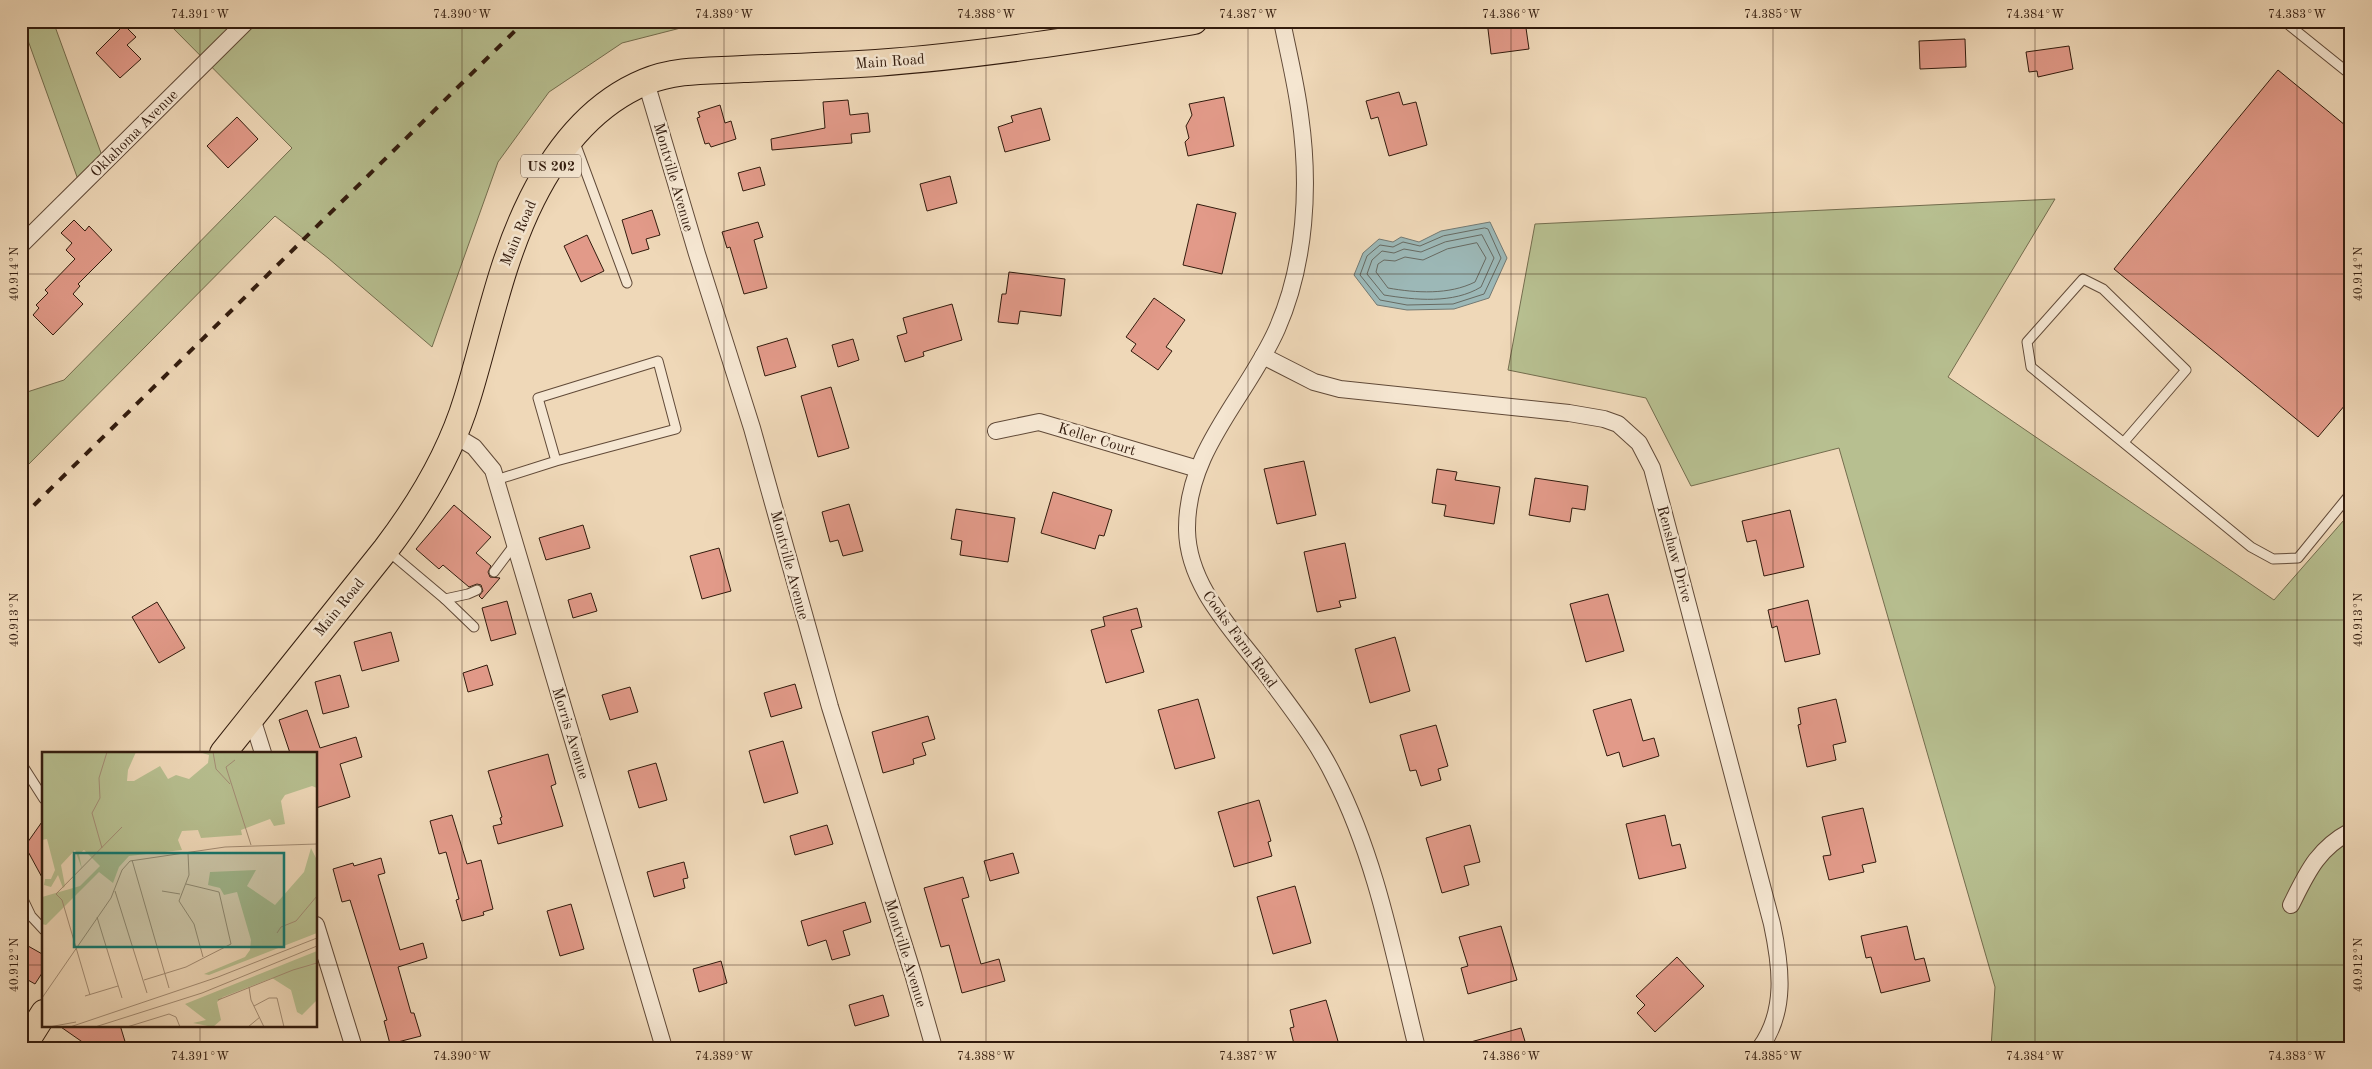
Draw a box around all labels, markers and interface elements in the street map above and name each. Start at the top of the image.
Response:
text: 74.385°W [1744,8,1802,21]
text: 74.391°W [171,9,229,21]
text: 74.390°W [433,9,491,21]
text: 74.389°W [695,9,753,21]
text: 74.388°W [957,9,1015,21]
text: 74.387°W [1219,9,1277,21]
text: 74.386°W [1482,9,1540,21]
text: 74.384°W [2006,9,2064,21]
text: 74.383°W [2268,9,2326,21]
street label: Main Road [855,53,926,72]
street label: Oklahoma Avenue [89,87,182,181]
street label: Montville Avenue [650,121,695,234]
road number: US 202 [521,154,581,178]
street label: Main Road [499,198,540,269]
text: 40.914°N [9,247,21,301]
text: 40.914°N [2353,247,2365,301]
street label: Keller Court [1056,421,1137,459]
street label: Renshaw Drive [1653,504,1694,604]
street label: Montville Avenue [767,509,810,622]
street label: Main Road [312,576,368,640]
street label: Cooks Farm Road [1199,589,1279,691]
text: 40.913°N [9,593,21,647]
text: 40.913°N [2353,593,2365,647]
street label: Morris Avenue [549,686,591,781]
inset map [42,752,318,1026]
street label: Montville Avenue [881,898,928,1009]
text: 40.912°N [9,938,21,992]
text: 40.912°N [2353,938,2365,992]
text: 74.385°W [1744,1050,1802,1063]
text: 74.391°W [171,1051,229,1063]
text: 74.390°W [433,1051,491,1063]
text: 74.389°W [695,1051,753,1063]
text: 74.388°W [957,1051,1015,1063]
text: 74.387°W [1219,1051,1277,1063]
text: 74.386°W [1482,1051,1540,1063]
text: 74.384°W [2006,1051,2064,1063]
text: 74.383°W [2268,1051,2326,1063]

